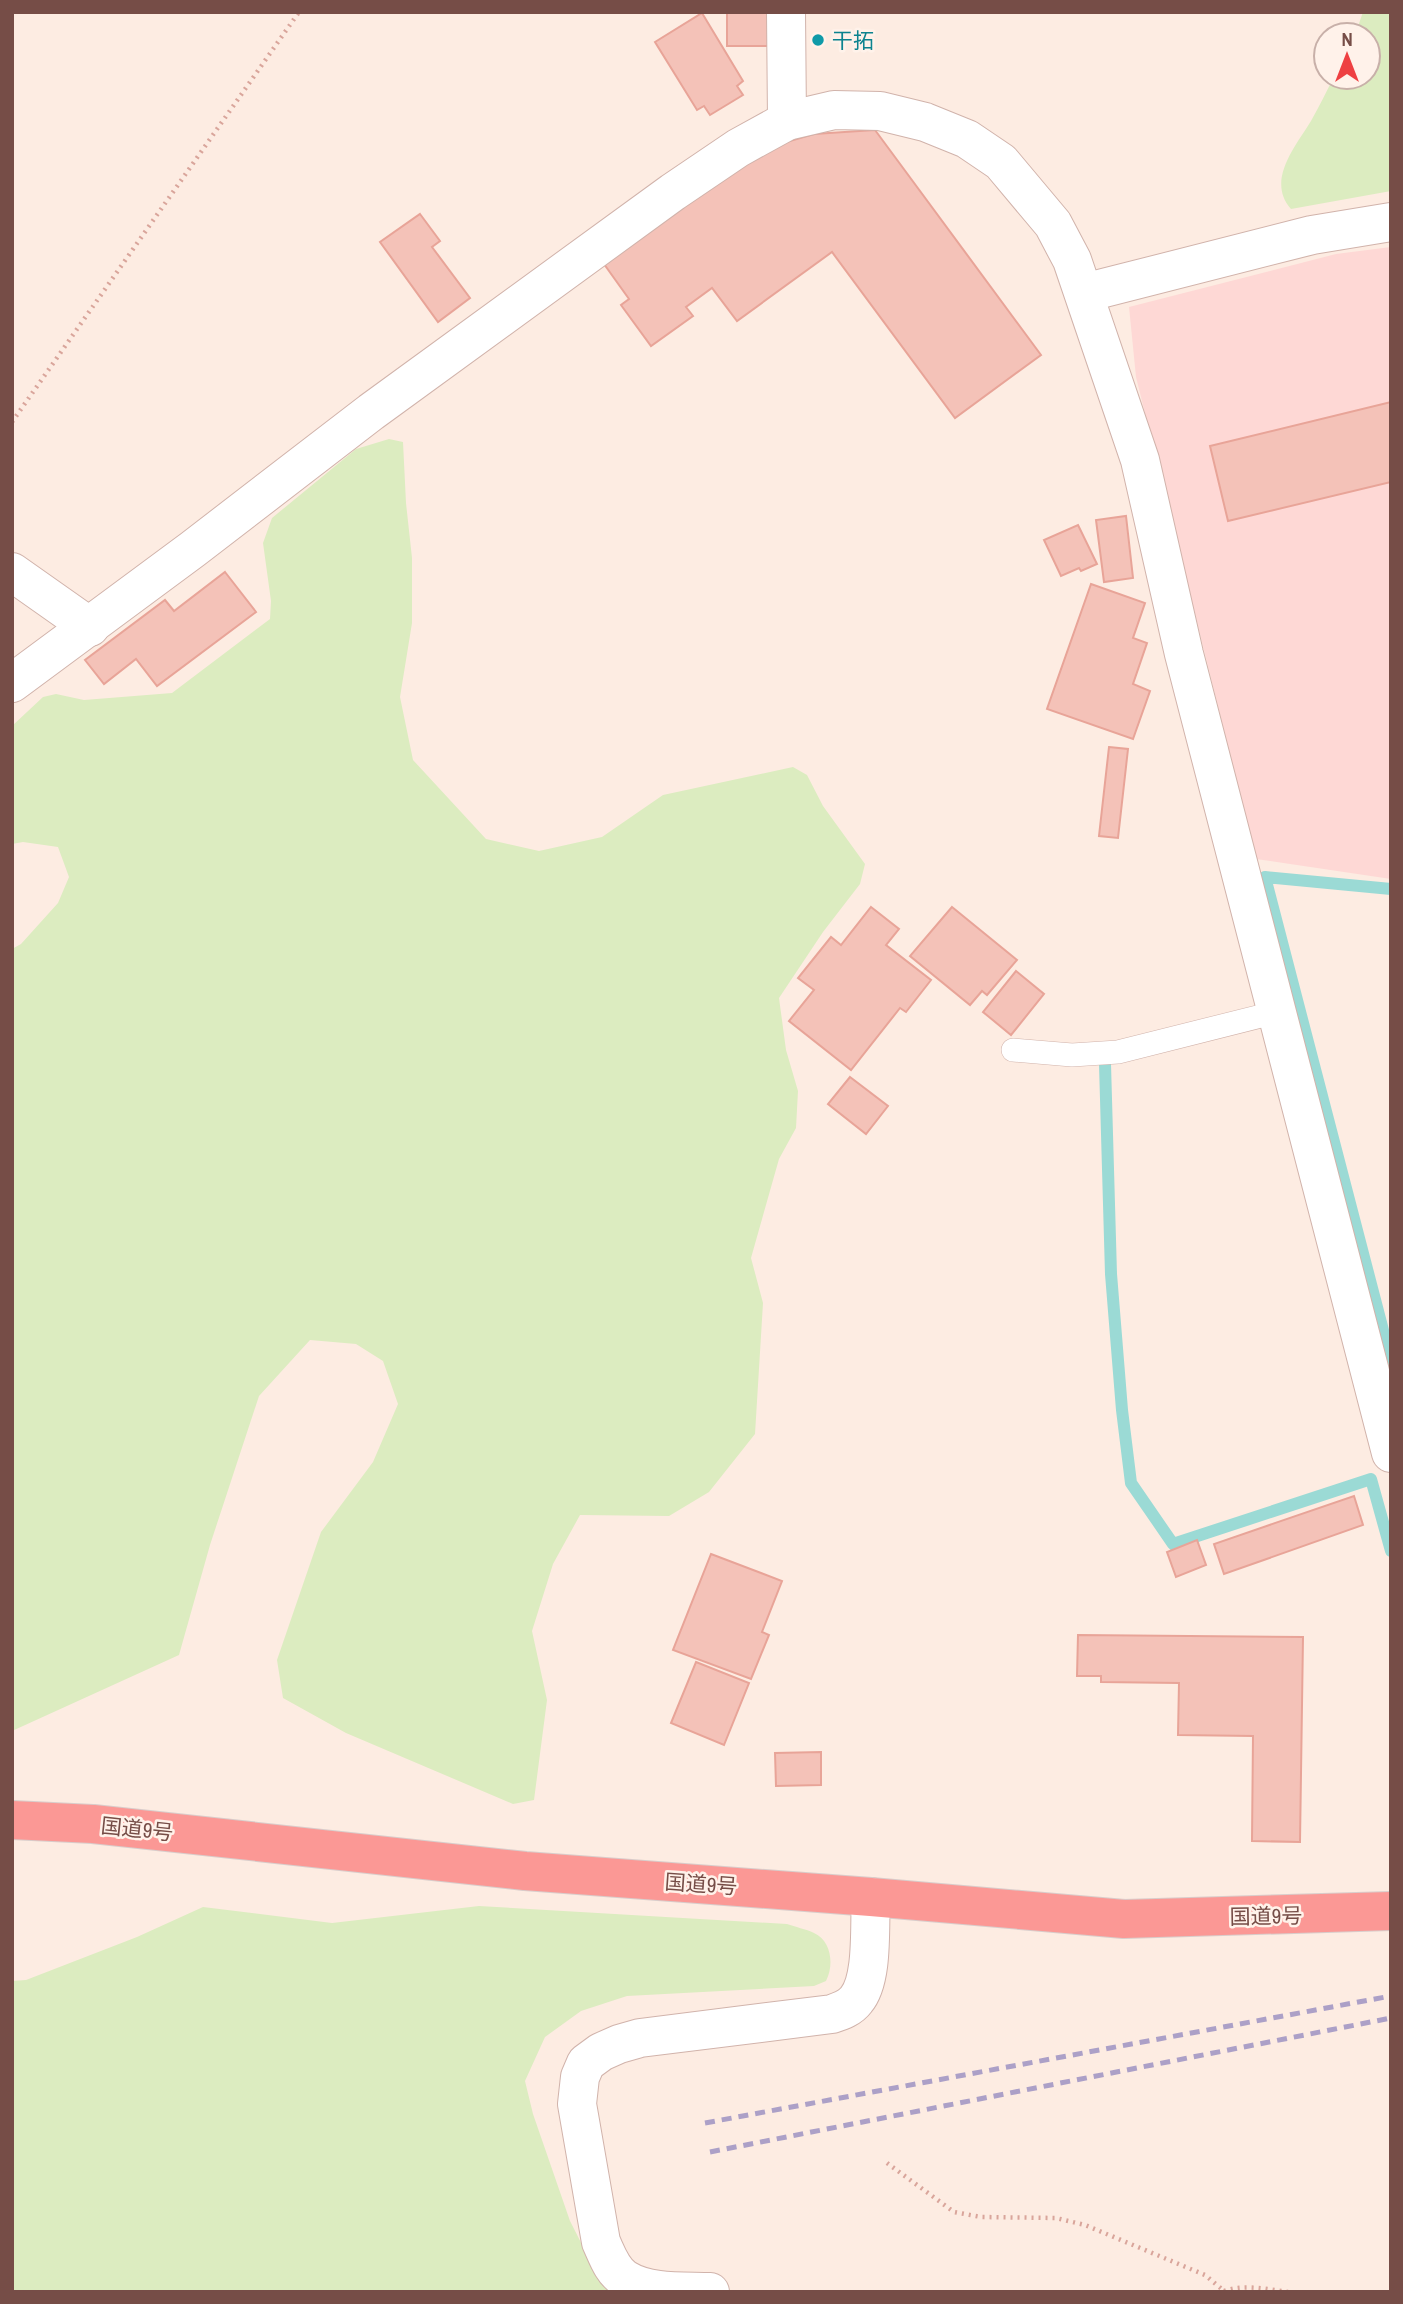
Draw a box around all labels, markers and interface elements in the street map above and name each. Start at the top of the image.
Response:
north arrow [1312,21,1382,91]
place label: 干拓 [832,26,874,55]
text: N [1341,26,1353,52]
marker: 干拓 [810,32,826,48]
street label: 国道9号 [99,1811,175,1847]
street label: 国道9号 [664,1867,738,1901]
street label: 国道9号 [1229,1901,1303,1931]

